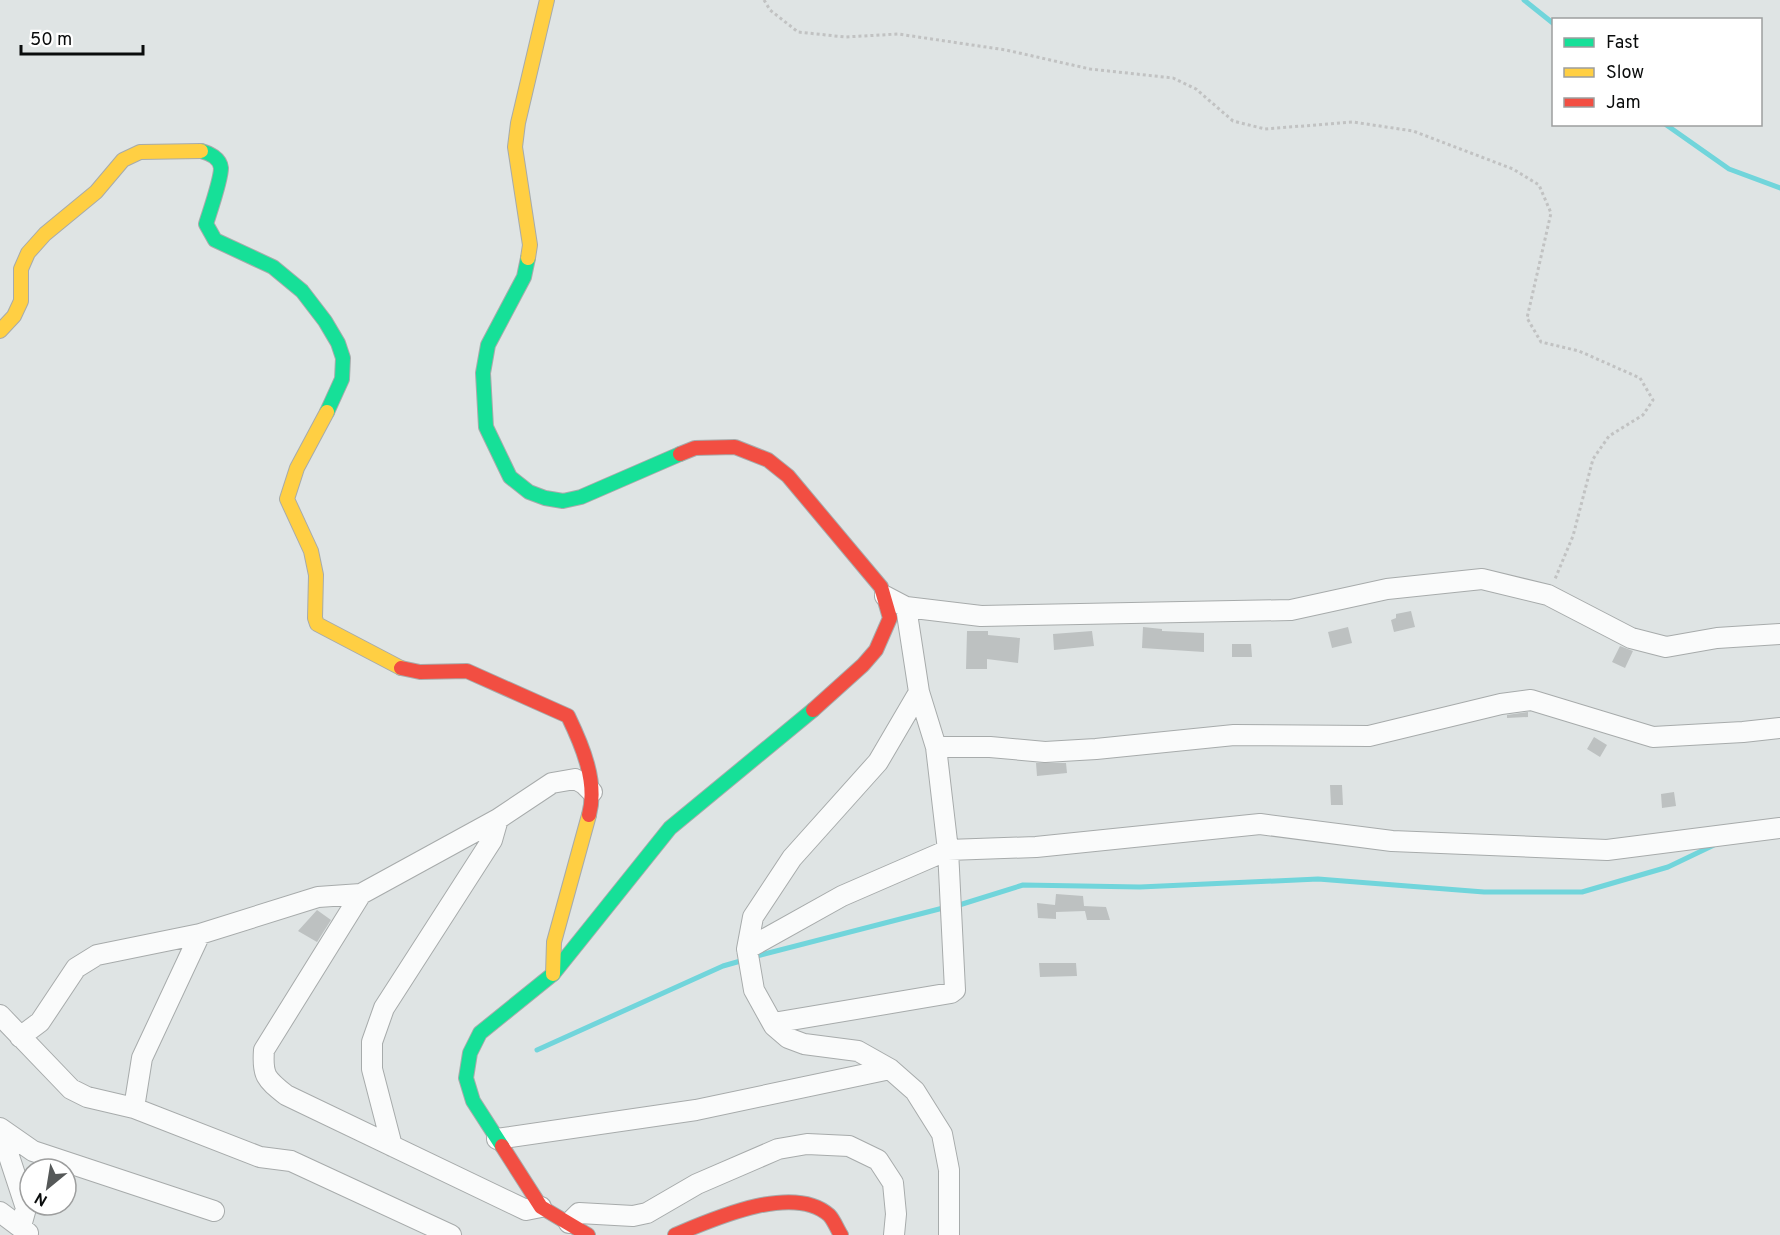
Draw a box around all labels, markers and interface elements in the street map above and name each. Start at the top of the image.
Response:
scale bar [21,18,142,56]
legend [1552,18,1762,126]
text: 50 m [30,29,72,52]
text: Fast [1606,32,1639,55]
text: Slow [1606,62,1644,85]
text: Jam [1606,92,1641,115]
north arrow [18,1157,78,1217]
text: N [32,1187,51,1210]

